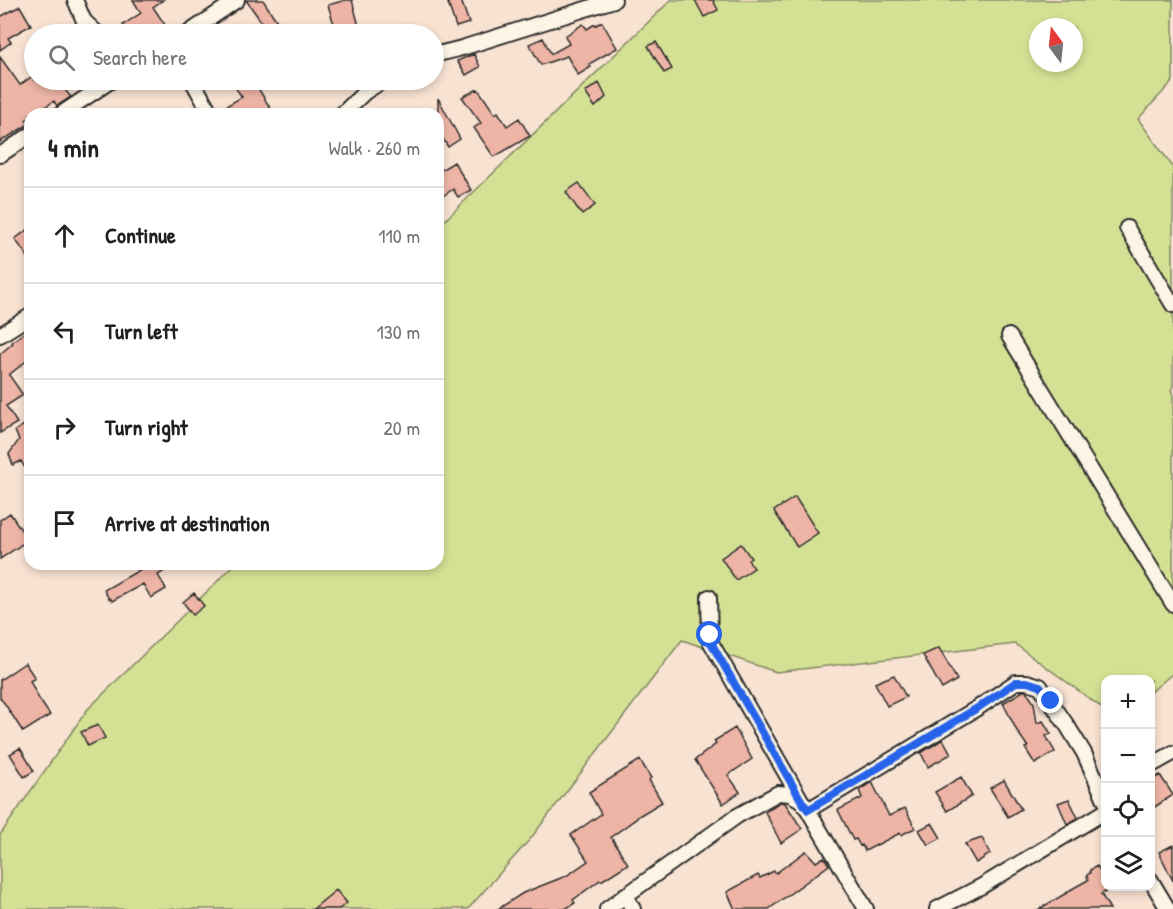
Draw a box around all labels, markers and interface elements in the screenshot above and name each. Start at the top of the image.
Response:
north arrow [1029,18,1083,72]
search box [24,24,444,90]
icon: search [45,41,78,74]
text: Search here [93,42,187,72]
text: 4 min [48,130,99,165]
text: Walk · 260 m [329,134,420,161]
icon: ahead [48,219,81,252]
text: Continue [105,220,176,250]
text: 110 m [378,222,420,249]
icon: left [48,315,81,348]
text: Turn left [105,316,178,346]
text: 130 m [377,318,420,345]
icon: right [48,411,81,444]
text: Turn right [105,412,188,442]
text: 20 m [383,414,420,441]
icon: arrive [48,507,81,540]
text: Arrive at destination [105,508,270,538]
route start [696,621,722,647]
map controls [1101,675,1155,891]
button: + [1101,675,1155,729]
route end [1037,687,1063,713]
button: − [1101,729,1155,783]
button: locate [1101,783,1155,837]
button: layers [1101,837,1155,891]

